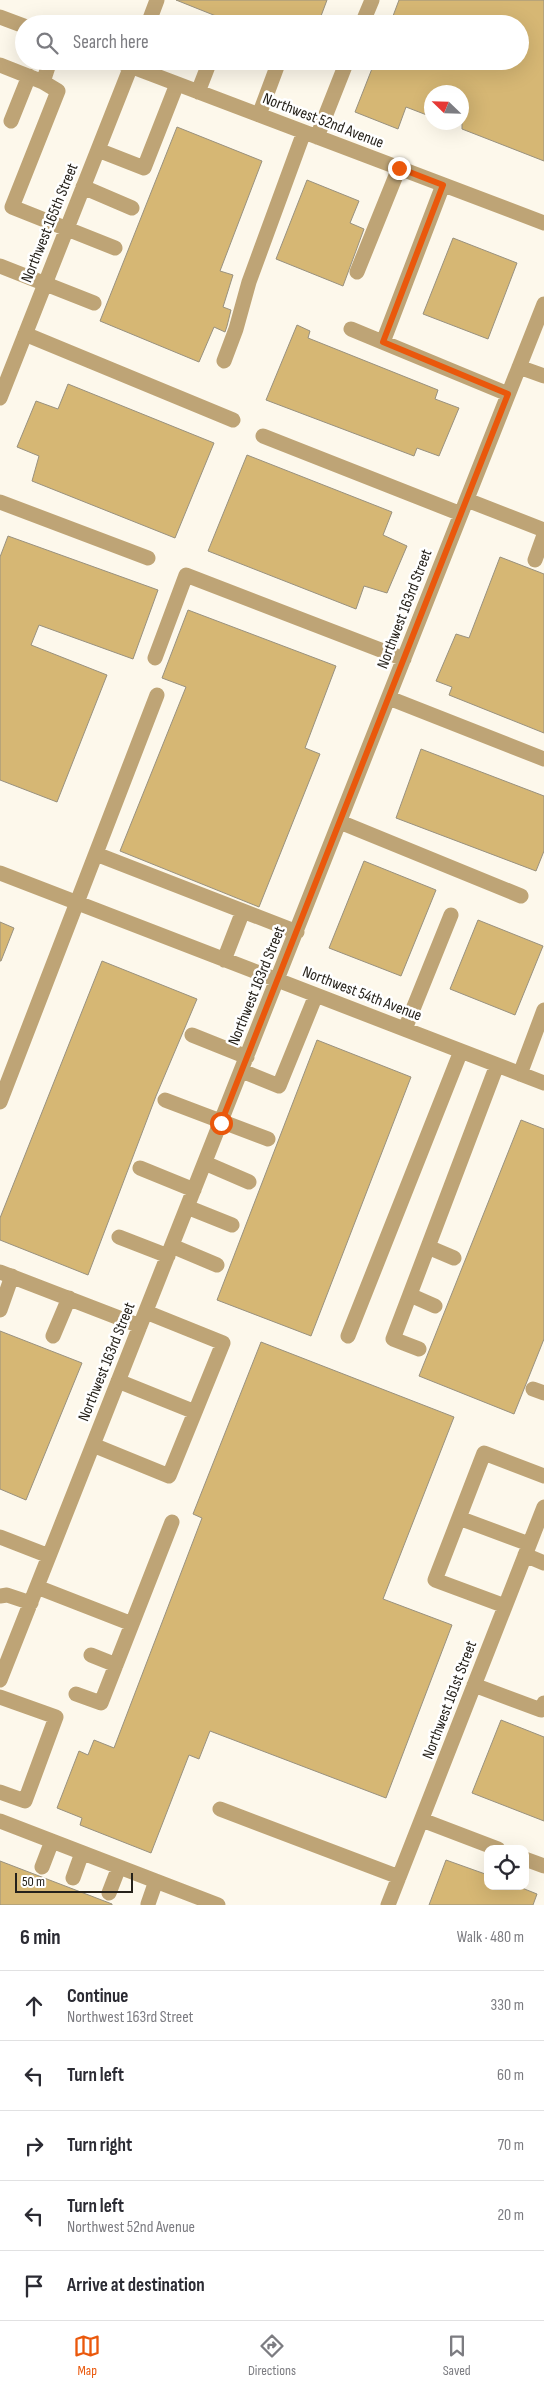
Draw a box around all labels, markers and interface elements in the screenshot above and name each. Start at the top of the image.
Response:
search box [15,15,529,70]
icon: search [33,29,61,57]
text: Search here [73,31,149,54]
north arrow [424,85,469,130]
street label: Northwest 52nd Avenue [260,89,386,153]
route end [388,157,411,180]
street label: Northwest 165th Street [17,161,83,285]
street label: Northwest 163rd Street [373,546,437,671]
street label: Northwest 163rd Street [225,924,290,1048]
street label: Northwest 54th Avenue [300,962,424,1026]
route start [210,1112,233,1135]
street label: Northwest 163rd Street [75,1300,140,1424]
street label: Northwest 161st Street [419,1638,481,1762]
map controls [484,1845,529,1890]
button: locate [484,1845,529,1890]
scale bar [15,1870,132,1893]
text: 50 m [22,1873,45,1890]
text: 6 min [20,1925,61,1950]
text: Walk · 480 m [457,1928,524,1947]
text: Continue [67,1985,128,2008]
icon: ahead [20,1992,48,2020]
text: 330 m [491,1996,524,2015]
text: Northwest 163rd Street [67,2008,193,2027]
icon: left [20,2062,48,2090]
text: Turn left [67,2064,124,2087]
text: 60 m [497,2066,524,2085]
icon: right [20,2132,48,2160]
text: Turn right [67,2134,132,2157]
text: 70 m [498,2136,524,2155]
text: Turn left [67,2195,124,2218]
icon: left [20,2202,48,2230]
text: 20 m [497,2206,524,2225]
text: Northwest 52nd Avenue [67,2218,195,2237]
icon: arrive [20,2272,48,2300]
text: Arrive at destination [67,2274,205,2297]
tab: Map [73,2332,101,2379]
tab: Directions [248,2332,296,2379]
tab: Saved [443,2332,471,2379]

